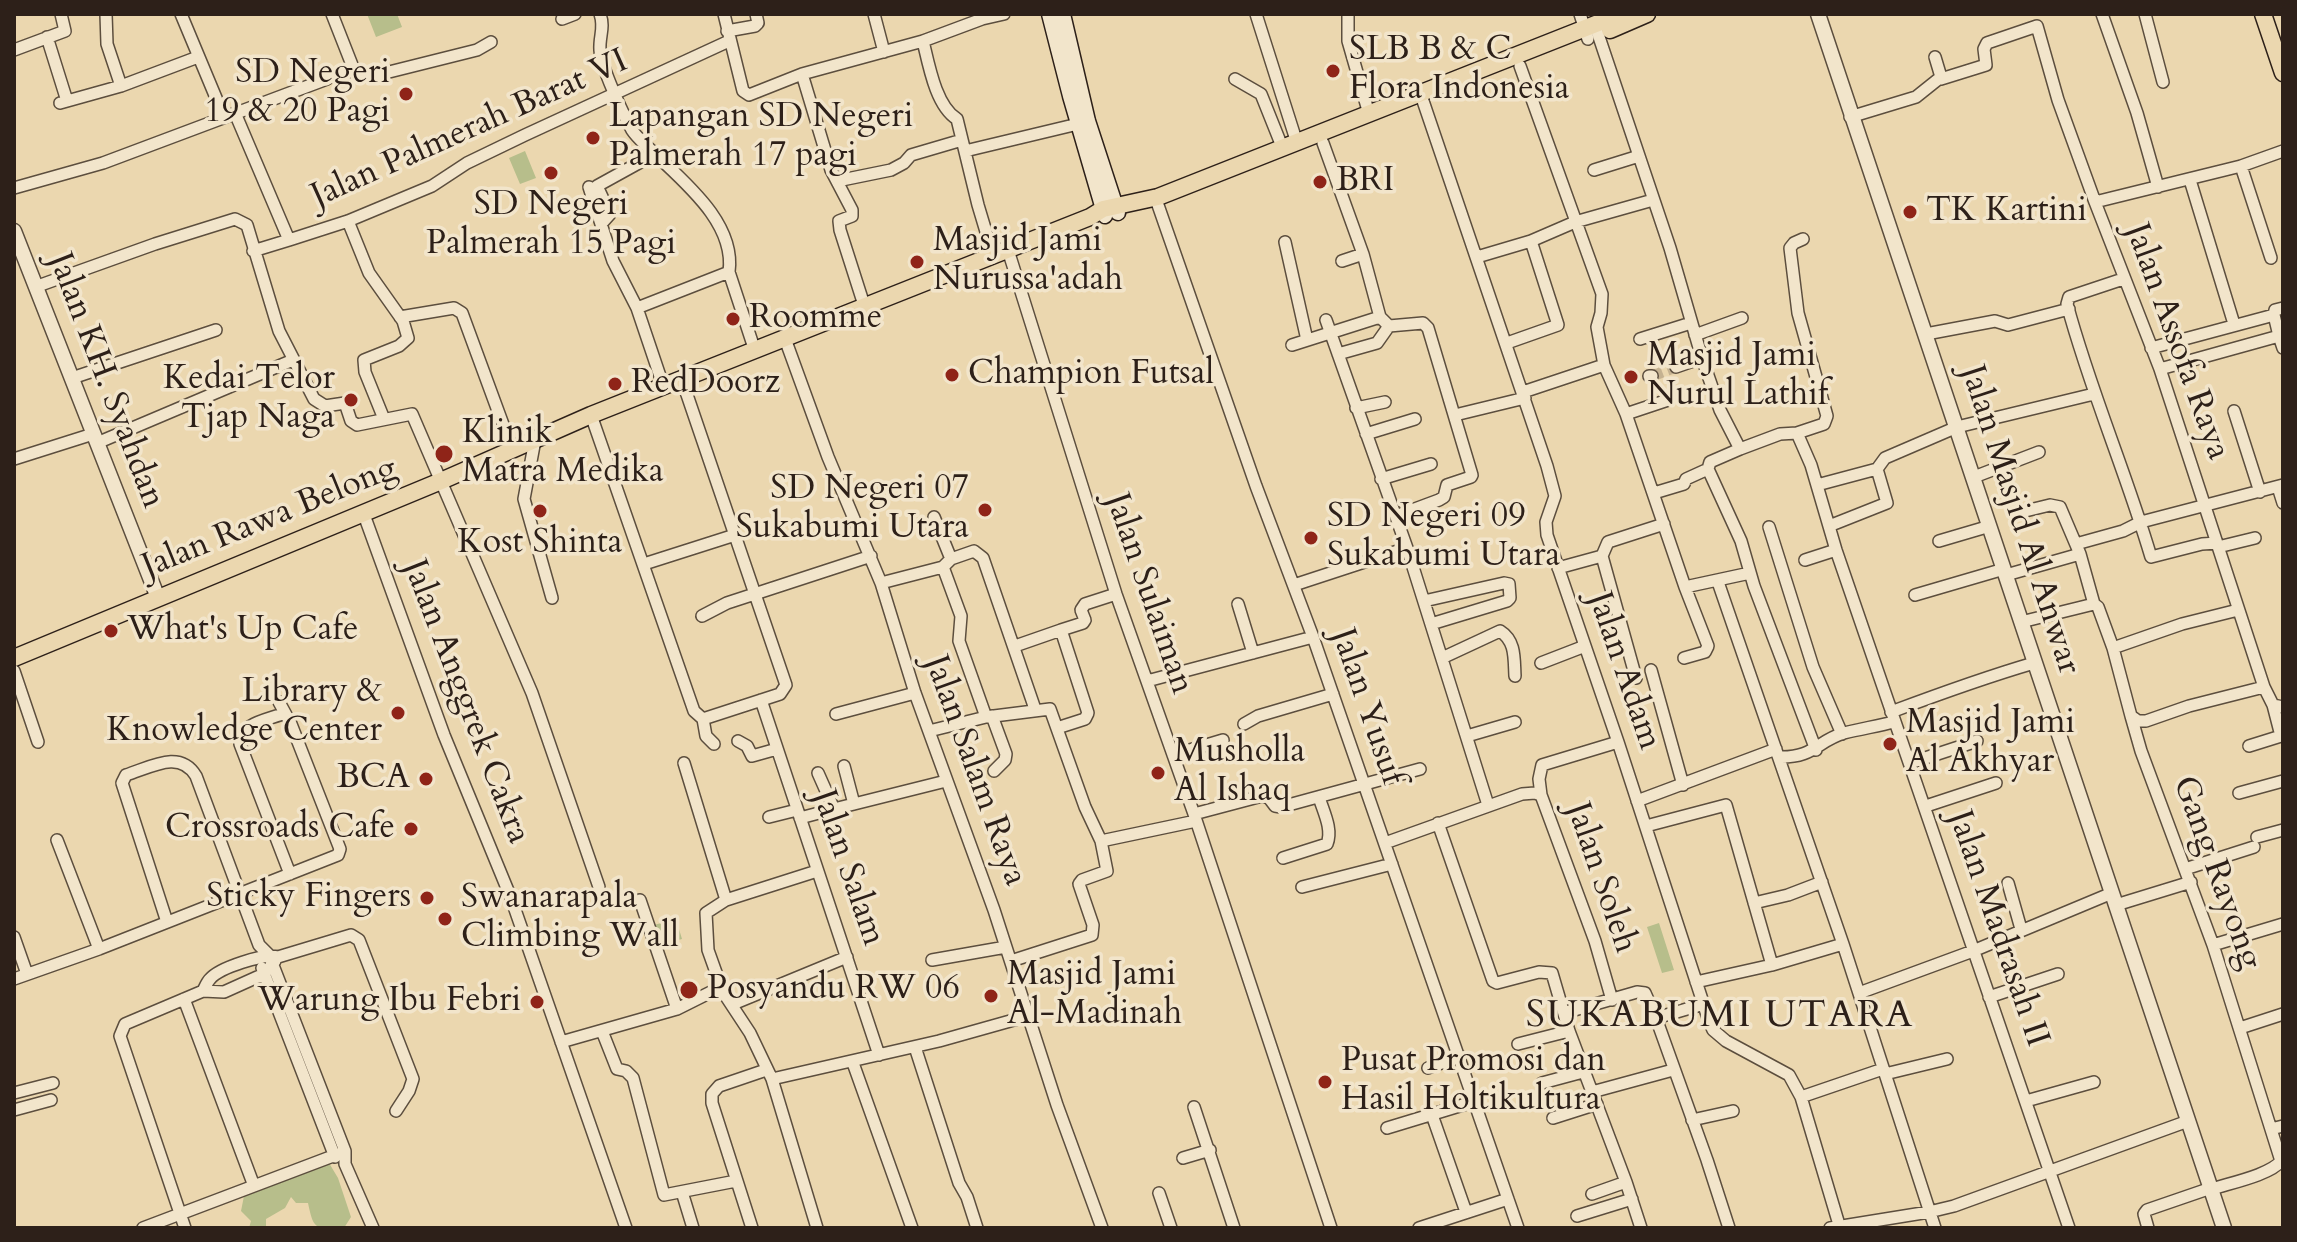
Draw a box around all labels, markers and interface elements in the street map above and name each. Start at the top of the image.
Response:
place label: SLB B & C Flora Indonesia [1349,31,1569,110]
street label: Jalan Palmerah Barat VI [306,42,634,218]
place label: SD Negeri 19 & 20 Pagi [204,54,390,134]
marker: SLB B & C Flora Indonesia [1324,62,1342,80]
marker: SD Negeri 19 & 20 Pagi [397,85,415,103]
place label: Lapangan SD Negeri Palmerah 17 pagi [609,98,913,178]
marker: Lapangan SD Negeri Palmerah 17 pagi [584,129,602,147]
place label: BRI [1336,162,1394,202]
marker: SD Negeri Palmerah 15 Pagi [542,164,560,182]
marker: BRI [1311,173,1329,191]
place label: SD Negeri Palmerah 15 Pagi [426,186,676,266]
place label: TK Kartini [1926,192,2087,232]
marker: TK Kartini [1901,203,1919,221]
street label: Jalan Assofa Raya [2114,218,2238,466]
place label: Masjid Jami Nurussa'adah [933,222,1123,302]
street label: Jalan KH. Syahdan [38,248,172,514]
marker: Masjid Jami Nurussa'adah [908,253,926,271]
place label: Roomme [749,299,882,339]
marker: Roomme [724,310,742,328]
place label: Masjid Jami Nurul Lathif [1647,337,1828,416]
place label: Champion Futsal [968,355,1214,395]
place label: Kedai Telor Tjap Naga [163,360,335,440]
street label: Jalan Masjid Al Anwar [1950,360,2088,680]
place label: RedDoorz [631,364,780,404]
marker: Champion Futsal [943,366,961,384]
marker: Masjid Jami Nurul Lathif [1622,368,1640,386]
marker: RedDoorz [606,375,624,393]
marker: Kedai Telor Tjap Naga [342,391,360,409]
place label: Klinik Matra Medika [462,414,664,494]
marker: Klinik Matra Medika [433,443,455,465]
street label: Jalan Rawa Belong [137,449,403,589]
place label: SD Negeri 07 Sukabumi Utara [736,470,969,550]
street label: Jalan Sulaiman [1095,488,1201,700]
place label: SD Negeri 09 Sukabumi Utara [1327,498,1560,578]
marker: SD Negeri 07 Sukabumi Utara [976,501,994,519]
marker: Kost Shinta [531,502,549,520]
place label: Kost Shinta [458,524,622,564]
marker: SD Negeri 09 Sukabumi Utara [1302,529,1320,547]
street label: Jalan Anggrek Cakra [392,554,538,850]
street label: Jalan Adam [1577,587,1669,755]
place label: What's Up Cafe [127,611,358,651]
marker: What's Up Cafe [102,622,120,640]
street label: Jalan Yusuf [1320,624,1412,790]
street label: Jalan Salam Raya [913,650,1035,892]
place label: Library & Knowledge Center [107,673,382,752]
marker: Library & Knowledge Center [389,704,407,722]
place label: Masjid Jami Al Akhyar [1906,704,2075,784]
place label: Musholla Al Ishaq [1174,733,1305,812]
marker: Masjid Jami Al Akhyar [1881,735,1899,753]
place label: BCA [337,759,410,799]
marker: Musholla Al Ishaq [1149,764,1167,782]
marker: BCA [417,770,435,788]
street label: Gang Rayong [2162,771,2270,975]
street label: Jalan Salam [801,785,893,951]
street label: Jalan Soleh [1555,798,1645,958]
street label: Jalan Madrasah II [1938,806,2056,1052]
place label: Crossroads Cafe [165,809,395,849]
marker: Crossroads Cafe [402,820,420,838]
place label: Sticky Fingers [206,878,411,918]
place label: Swanarapala Climbing Wall [461,879,679,958]
marker: Sticky Fingers [418,889,436,907]
marker: Swanarapala Climbing Wall [436,910,454,928]
place label: Masjid Jami Al-Madinah [1007,956,1182,1036]
place label: Posyandu RW 06 [707,970,960,1010]
marker: Posyandu RW 06 [678,979,700,1001]
place label: Warung Ibu Febri [258,982,521,1022]
marker: Masjid Jami Al-Madinah [982,987,1000,1005]
marker: Warung Ibu Febri [528,993,546,1011]
district label: SUKABUMI UTARA [1526,994,1914,1040]
place label: Pusat Promosi dan Hasil Holtikultura [1341,1042,1606,1122]
marker: Pusat Promosi dan Hasil Holtikultura [1316,1073,1334,1091]

